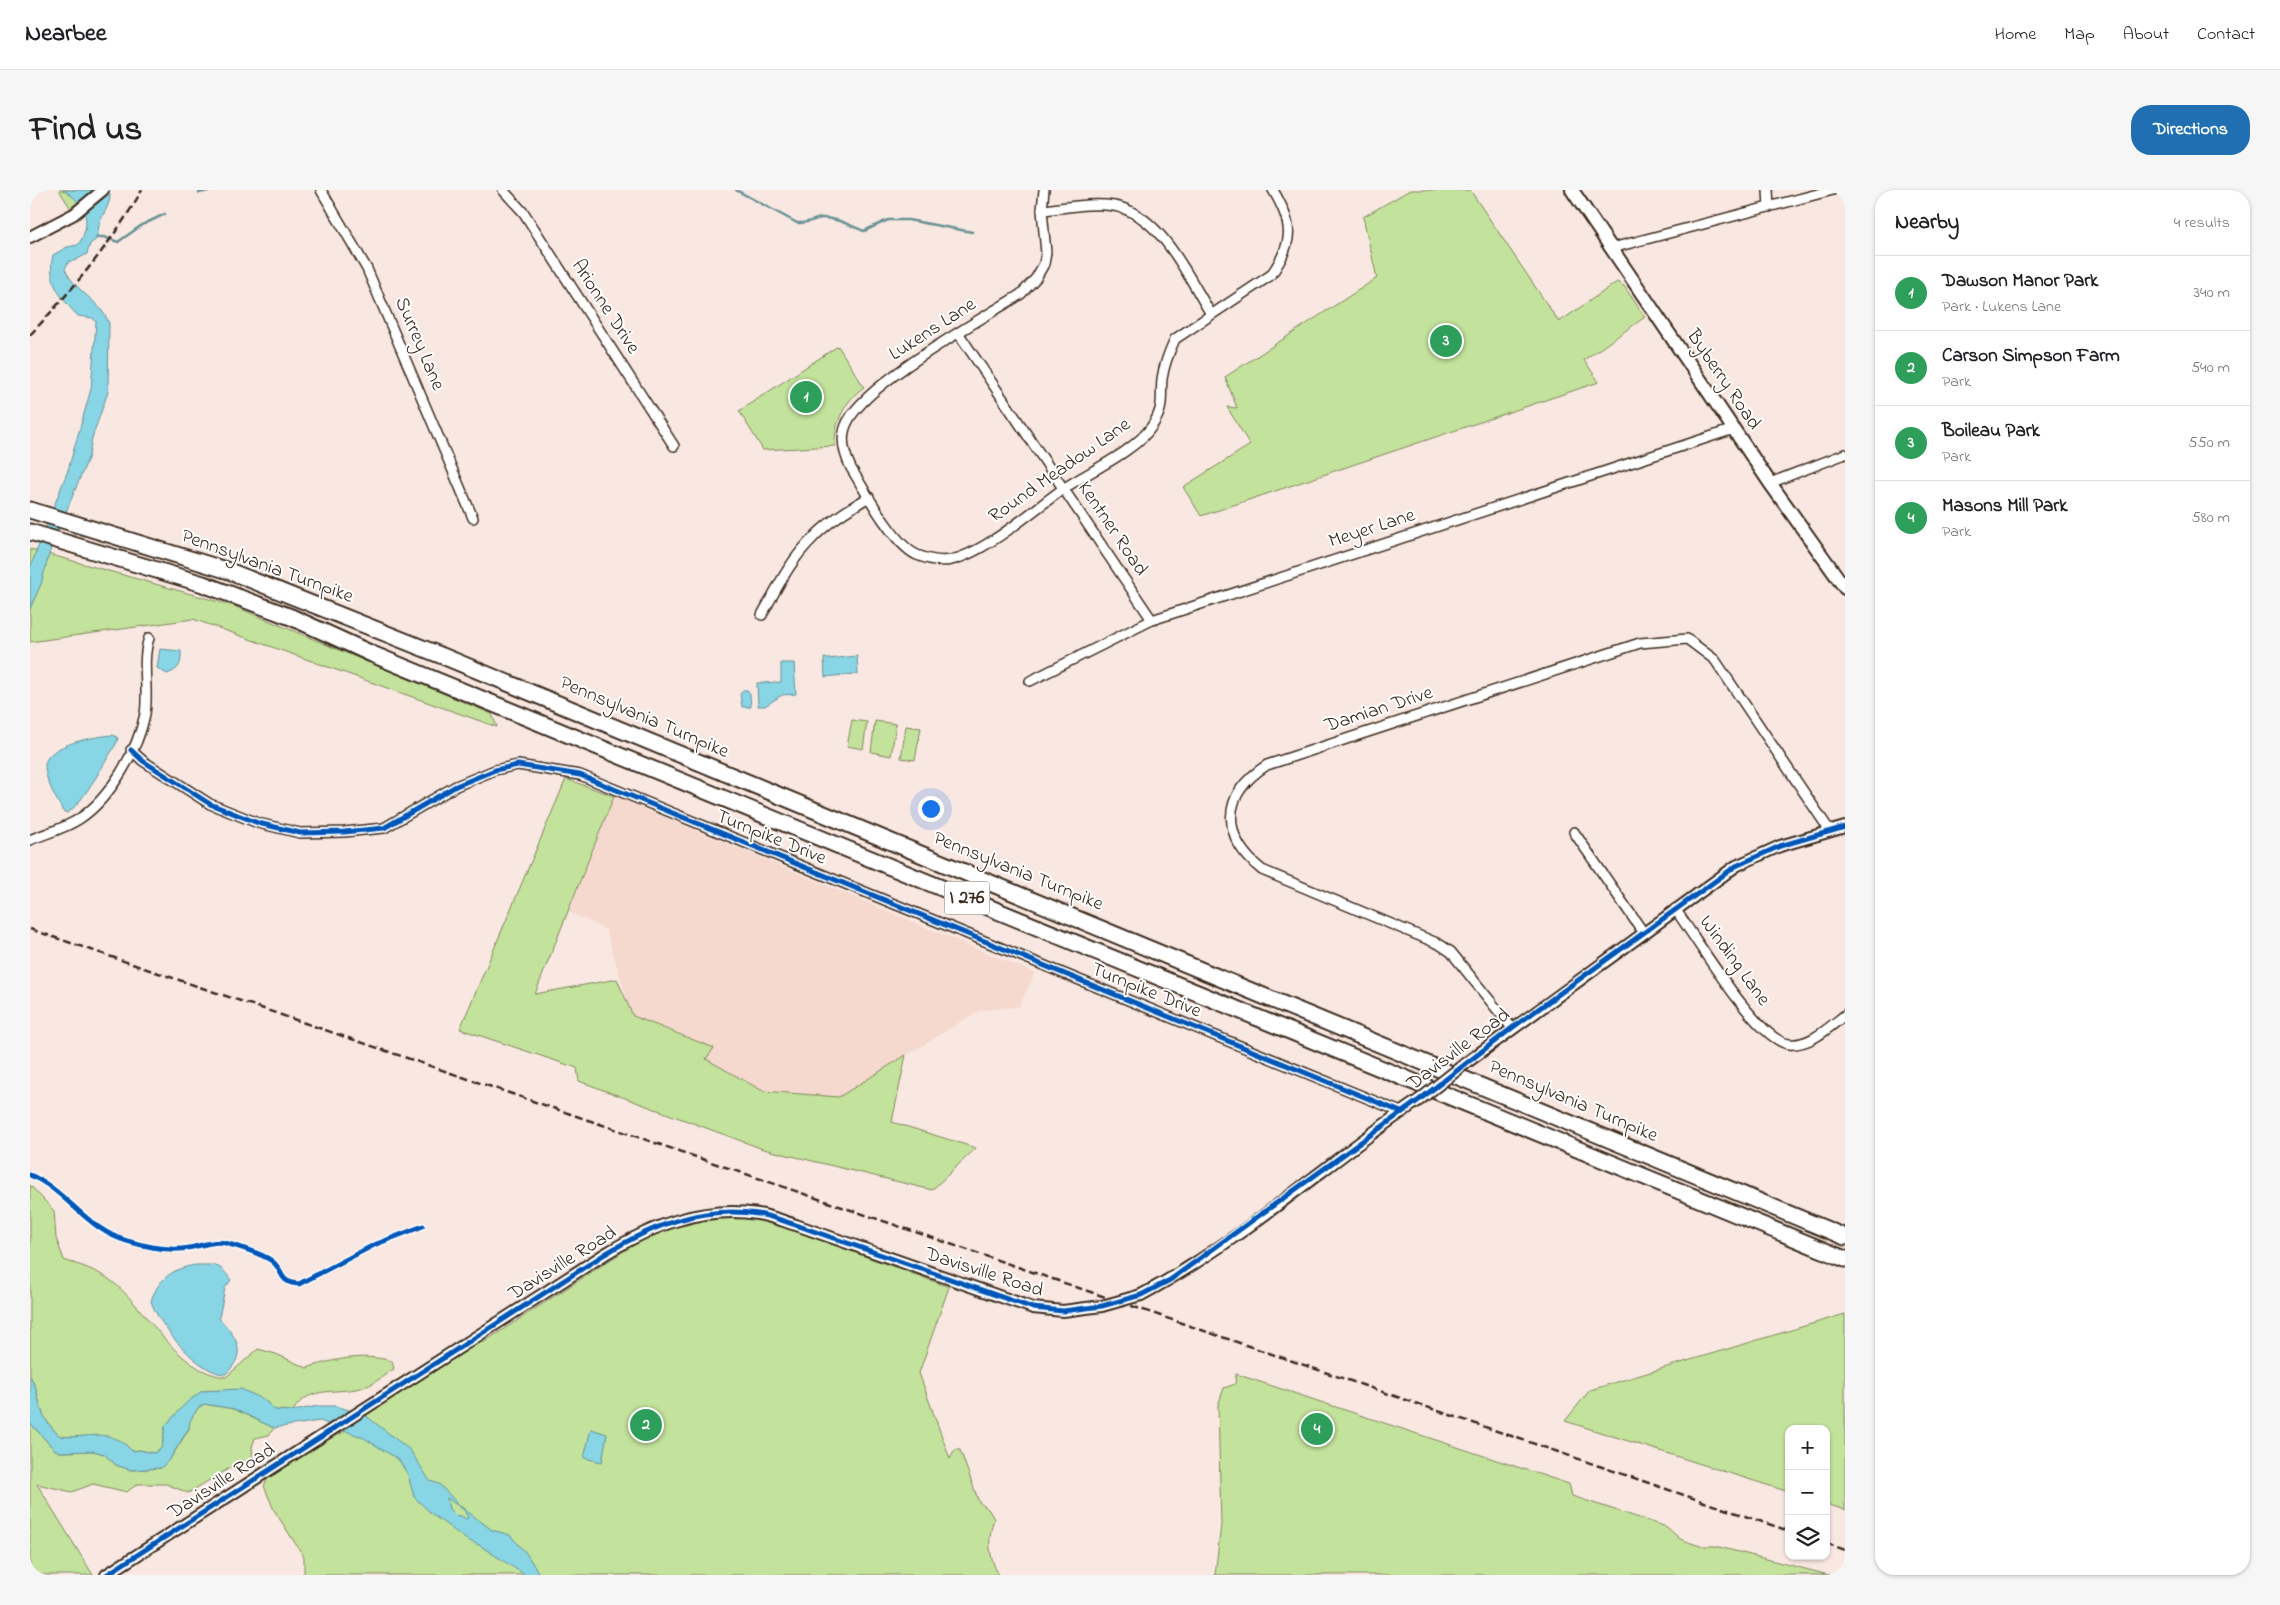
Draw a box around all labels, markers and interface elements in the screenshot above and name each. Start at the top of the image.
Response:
text: Nearbee [25,17,107,52]
text: Home [1995,22,2036,48]
text: Map [2064,22,2095,48]
text: About [2123,22,2169,48]
text: Contact [2197,22,2255,48]
text: Find us [30,105,142,156]
button: Directions [2131,105,2250,155]
text: Nearby [1895,208,1959,238]
text: 4 results [2174,211,2230,235]
street label: Arionne Drive [563,254,647,360]
text: Dawson Manor Park [1942,268,2098,295]
text: 1 [1908,281,1914,305]
text: 340 m [2193,281,2230,305]
street label: Lukens Lane [884,291,982,369]
street label: Surrey Lane [386,293,452,395]
text: Park · Lukens Lane [1942,295,2061,319]
pin: 3 [1430,322,1462,360]
street label: Byberry Road [1678,323,1767,436]
text: Carson Simpson Farm [1942,343,2120,370]
text: 2 [1907,356,1915,380]
text: 540 m [2191,356,2230,380]
text: Park [1942,370,1971,394]
pin: 1 [790,378,822,416]
street label: Round Meadow Lane [983,411,1137,531]
text: Boileau Park [1942,418,2040,445]
text: 3 [1908,431,1914,455]
text: 550 m [2188,431,2230,455]
text: Park [1942,445,1971,469]
street label: Kentner Road [1070,476,1154,582]
text: Masons Mill Park [1942,493,2068,520]
street label: Meyer Lane [1325,501,1419,557]
text: 4 [1908,506,1914,530]
text: 580 m [2192,506,2230,530]
text: Park [1942,520,1971,544]
street label: Pennsylvania Turnpike [177,522,357,612]
street label: Pennsylvania Turnpike [555,669,733,767]
street label: Damian Drive [1320,679,1437,741]
your location [918,796,944,822]
street label: Turnpike Drive [711,803,831,873]
street label: Pennsylvania Turnpike [928,825,1108,919]
road number: I 276 [944,881,990,914]
street label: Winding Lane [1690,910,1777,1013]
street label: Turnpike Drive [1086,956,1206,1026]
street label: Davisville Road [1401,1002,1517,1099]
street label: Pennsylvania Turnpike [1484,1053,1662,1151]
street label: Davisville Road [503,1219,623,1309]
street label: Davisville Road [920,1240,1047,1306]
pin: 2 [630,1406,662,1444]
pin: 4 [1301,1410,1333,1448]
map controls [1785,1425,1830,1560]
button: + [1785,1425,1830,1470]
street label: Davisville Road [162,1436,281,1528]
button: − [1785,1470,1830,1515]
button: layers [1785,1515,1830,1560]

